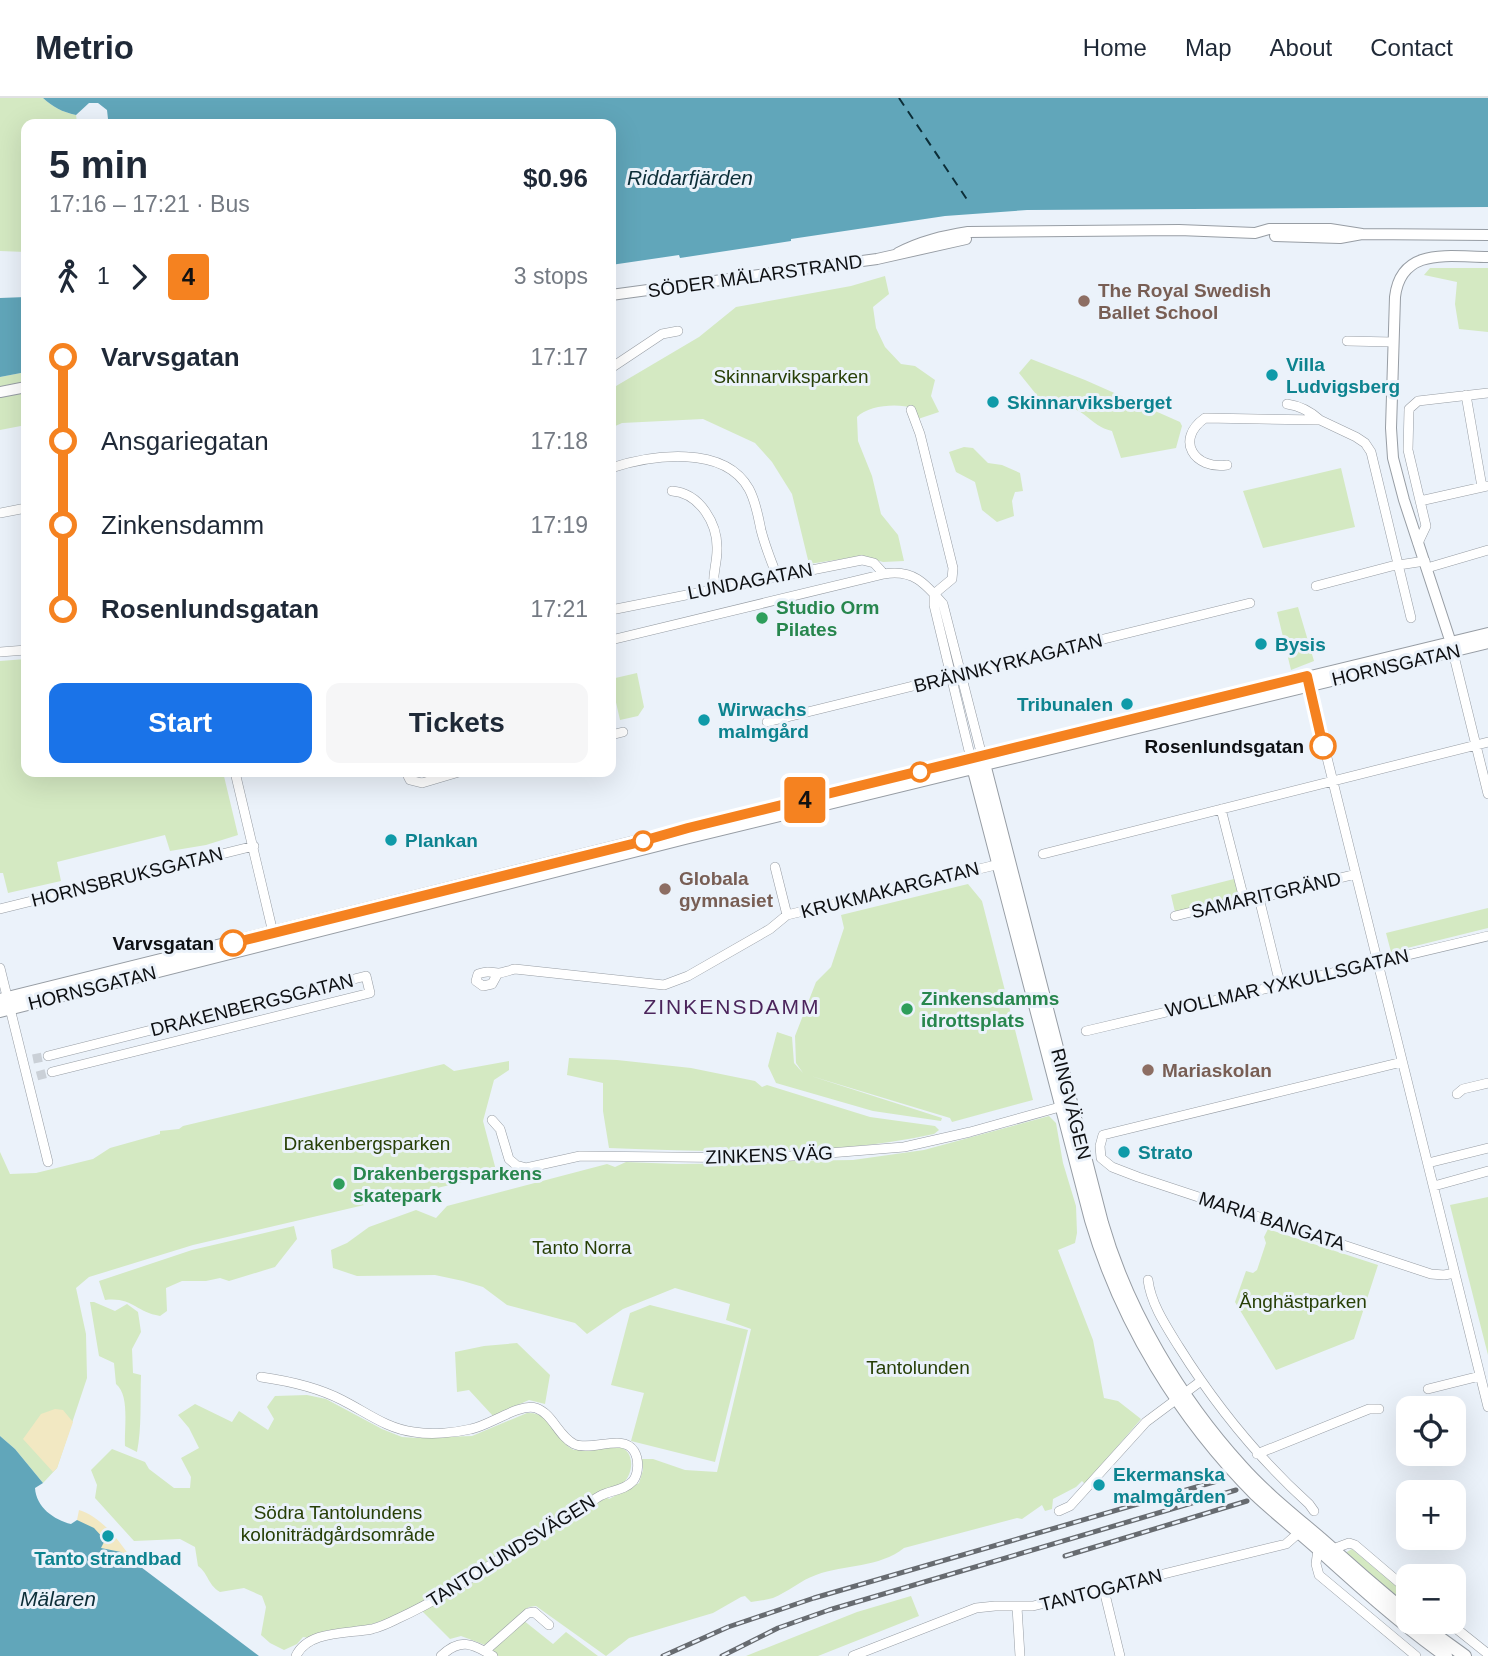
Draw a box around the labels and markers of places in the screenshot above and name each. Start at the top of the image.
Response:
place label: The Royal Swedish Ballet School [1098,280,1271,323]
marker: The Royal Swedish Ballet School [1076,293,1092,309]
place label: Villa Ludvigsberg [1286,354,1400,397]
marker: Villa Ludvigsberg [1264,367,1280,383]
place label: Skinnarviksberget [1007,392,1172,413]
marker: Skinnarviksberget [985,394,1001,410]
place label: Studio Orm Pilates [776,597,879,640]
marker: Studio Orm Pilates [754,610,770,626]
place label: Bysis [1275,634,1326,655]
marker: Bysis [1253,636,1269,652]
place label: Tribunalen [1017,694,1113,715]
marker: Tribunalen [1119,696,1135,712]
place label: Wirwachs malmgård [718,699,809,742]
marker: Wirwachs malmgård [696,712,712,728]
marker: Rosenlundsgatan [1310,733,1336,759]
place label: Rosenlundsgatan [1145,736,1304,757]
unlabelled marker [910,762,930,782]
place label: Plankan [405,830,478,851]
unlabelled marker [633,831,653,851]
marker: Plankan [383,832,399,848]
place label: Globala gymnasiet [679,868,774,911]
marker: Globala gymnasiet [657,881,673,897]
marker: Varvsgatan [220,930,246,956]
place label: Varvsgatan [113,933,214,954]
place label: Zinkensdamms idrottsplats [921,988,1059,1031]
marker: Zinkensdamms idrottsplats [899,1001,915,1017]
place label: Mariaskolan [1162,1060,1272,1081]
marker: Mariaskolan [1140,1062,1156,1078]
place label: Strato [1138,1142,1193,1163]
marker: Strato [1116,1144,1132,1160]
place label: Drakenbergsparkens skatepark [353,1163,542,1206]
marker: Drakenbergsparkens skatepark [331,1176,347,1192]
place label: Ekermanska malmgården [1113,1464,1226,1507]
marker: Ekermanska malmgården [1091,1477,1107,1493]
marker: Tanto strandbad [100,1528,116,1544]
place label: Tanto strandbad [34,1548,182,1569]

